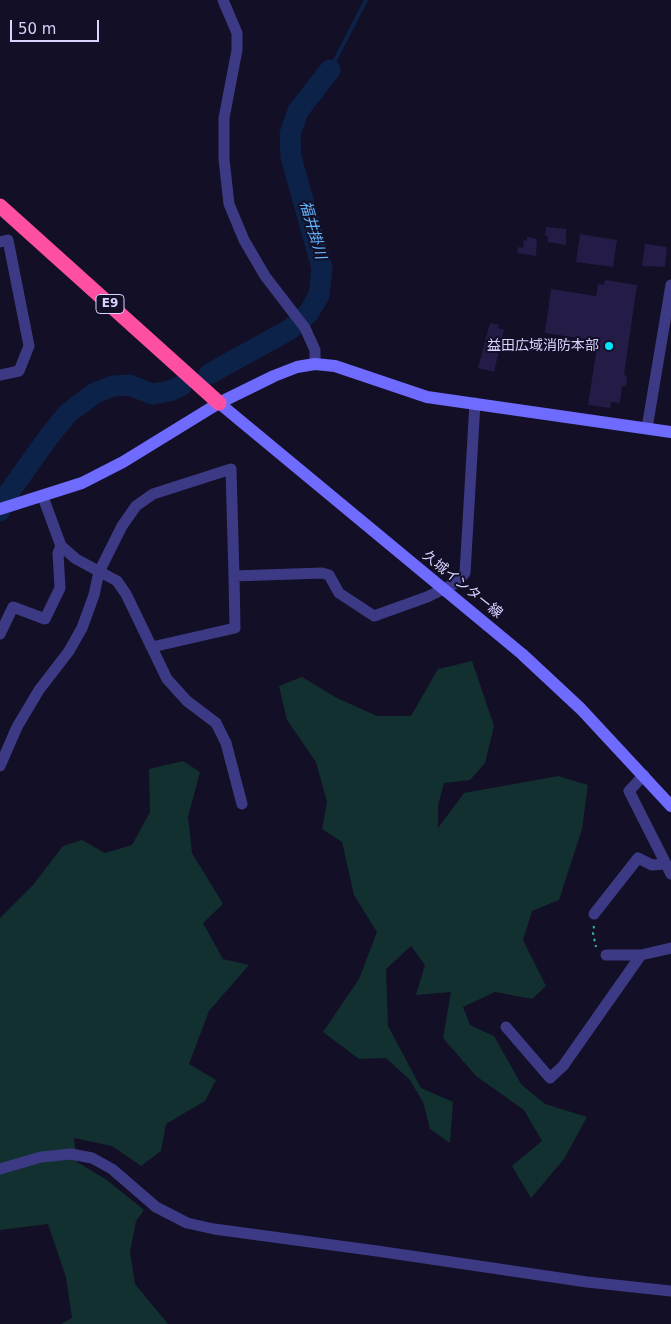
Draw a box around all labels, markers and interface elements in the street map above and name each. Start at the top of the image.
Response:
scale bar [12,10,101,42]
text: 50 m [18,20,56,38]
water label: 福井掛川 [295,199,329,261]
road number: E9 [96,294,124,314]
place label: 益田広域消防本部 [487,338,599,354]
marker: 益田広域消防本部 [603,340,615,352]
street label: 久城インター線 [419,548,505,622]

